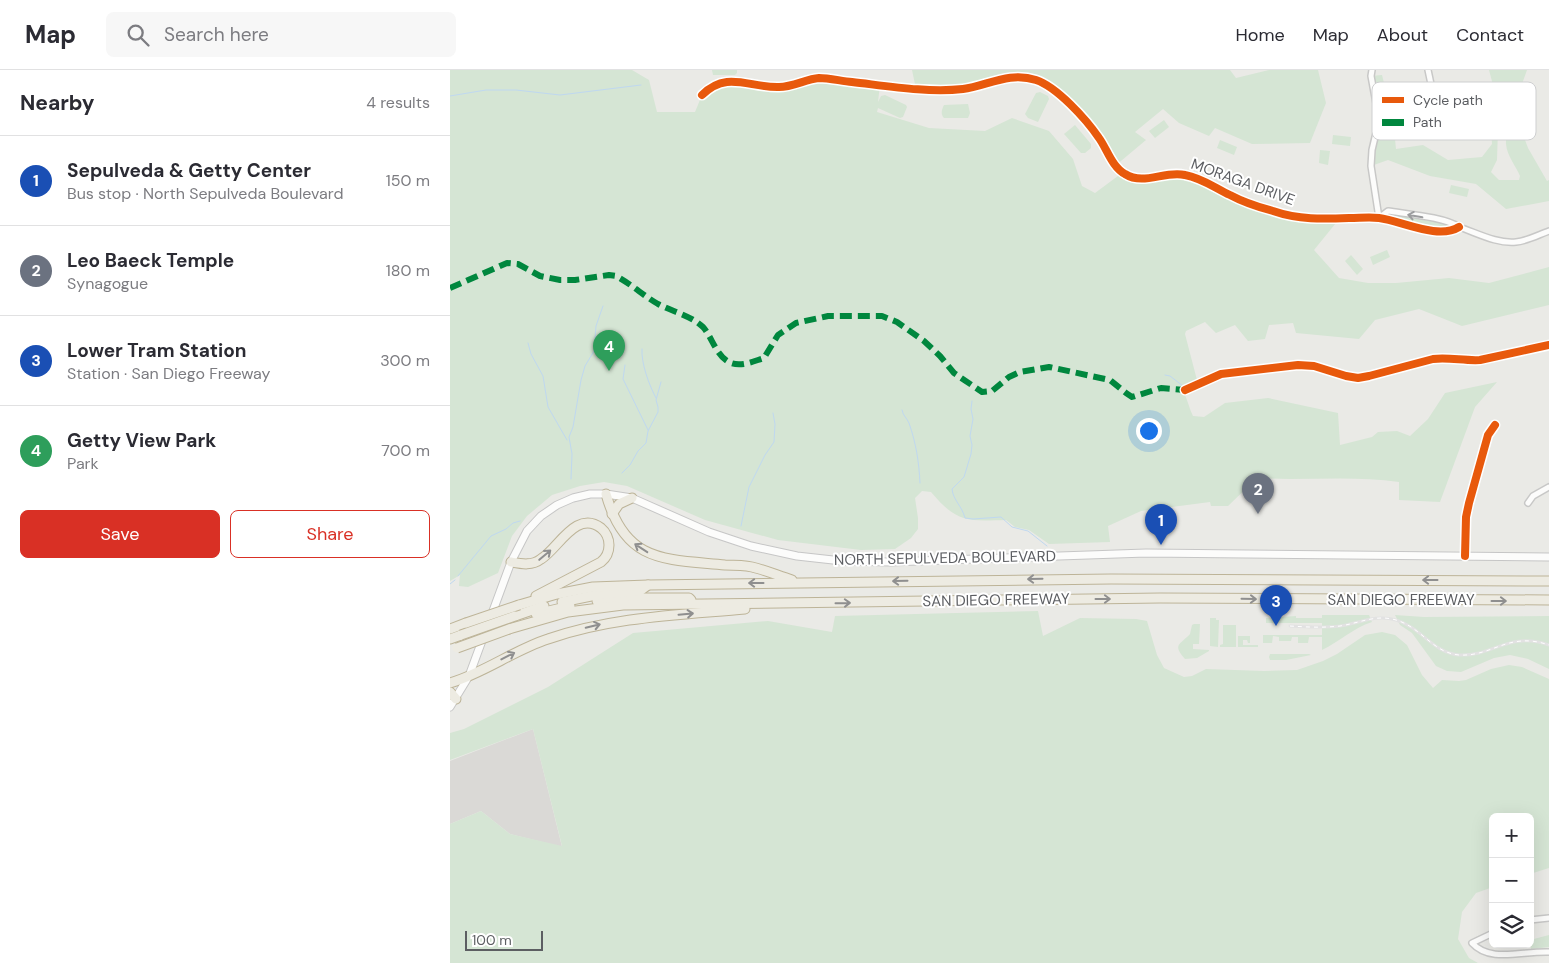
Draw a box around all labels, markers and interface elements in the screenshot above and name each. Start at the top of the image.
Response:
search box [106,12,456,57]
text: Map [25,19,76,50]
icon: search [124,21,152,49]
text: Search here [164,22,269,47]
text: Home [1235,23,1285,47]
text: Map [1313,23,1349,47]
text: About [1377,23,1428,47]
text: Contact [1456,23,1524,47]
legend [1372,82,1536,140]
text: Nearby [20,89,94,117]
text: Cycle path [1413,91,1483,109]
text: 4 results [366,92,430,113]
text: Path [1413,113,1442,131]
street label: MORAGA DRIVE [1188,154,1298,210]
text: Sepulveda & Getty Center [67,158,311,183]
text: 1 [33,170,39,191]
text: 150 m [386,170,430,191]
text: Bus stop · North Sepulveda Boulevard [67,183,343,204]
one-way arrow [1408,210,1424,220]
text: Leo Baeck Temple [67,248,234,273]
text: 2 [31,260,41,281]
text: 180 m [386,260,430,281]
text: Synagogue [67,273,148,294]
pin: 4 [593,330,625,371]
text: Lower Tram Station [67,338,247,363]
text: 3 [31,350,41,371]
text: 300 m [380,350,430,371]
text: Station · San Diego Freeway [67,363,270,384]
your location [1136,418,1162,444]
text: Getty View Park [67,428,216,453]
text: 4 [31,440,41,461]
text: 700 m [381,440,430,461]
text: Park [67,453,99,474]
pin: 2 [1242,473,1274,514]
pin: 1 [1145,504,1177,545]
button: Save [20,510,220,558]
button: Share [230,510,430,558]
one-way arrow [635,543,649,553]
street label: NORTH SEPULVEDA BOULEVARD [834,546,1056,570]
one-way arrow [539,550,552,561]
one-way arrow [1028,574,1044,584]
one-way arrow [1423,575,1439,585]
one-way arrow [892,577,908,586]
one-way arrow [748,578,764,588]
pin: 3 [1260,585,1292,626]
street label: SAN DIEGO FREEWAY [922,589,1070,611]
street label: SAN DIEGO FREEWAY [1327,590,1475,610]
one-way arrow [1095,594,1111,604]
one-way arrow [1240,594,1257,604]
one-way arrow [1490,596,1507,606]
one-way arrow [835,598,851,607]
one-way arrow [678,609,694,619]
one-way arrow [584,621,600,630]
one-way arrow [500,651,515,660]
map controls [1489,813,1534,948]
button: + [1489,813,1534,858]
button: − [1489,858,1534,903]
button: layers [1489,903,1534,948]
scale bar [465,928,542,951]
text: 100 m [472,931,512,949]

